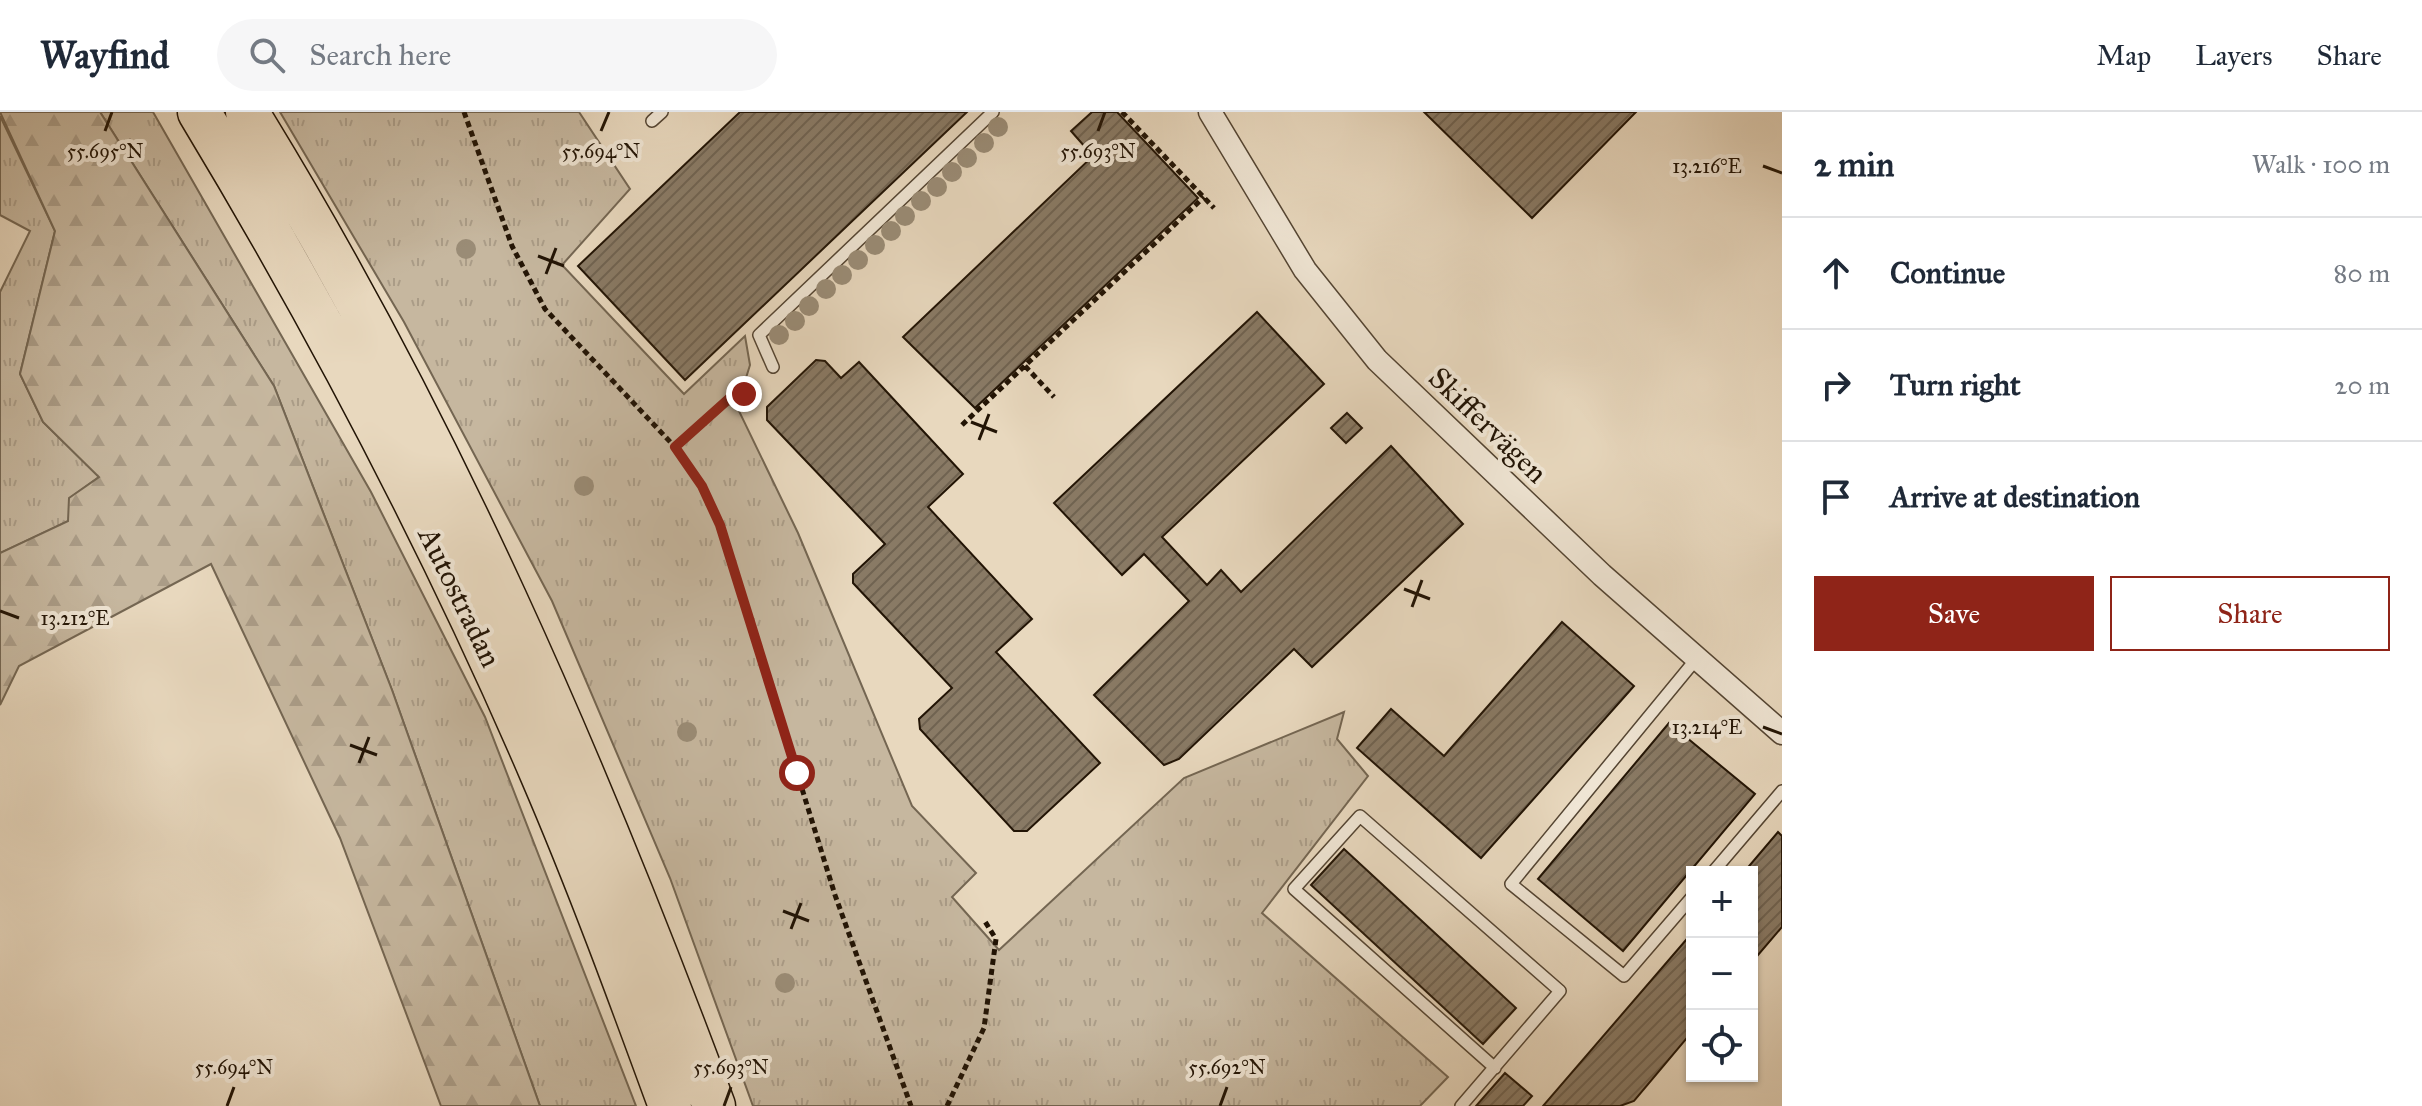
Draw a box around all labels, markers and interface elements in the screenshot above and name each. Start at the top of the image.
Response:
search box [217,19,777,91]
text: Wayfind [40,32,169,78]
icon: search [245,33,289,77]
text: Search here [309,37,451,73]
text: Map [2096,38,2151,73]
text: Layers [2195,38,2273,73]
text: Share [2317,38,2382,73]
text: 55.695°N [67,139,143,163]
text: 55.694°N [562,139,640,163]
text: 55.693°N [1060,139,1136,163]
text: 2 min [1814,144,1894,185]
text: Walk · 100 m [2252,148,2390,180]
text: 13.216°E [1672,154,1742,178]
icon: ahead [1814,251,1858,295]
text: Continue [1890,255,2005,291]
text: 80 m [2334,257,2390,289]
street label: Skiffervägen [1421,360,1555,490]
icon: right [1814,363,1858,407]
text: Turn right [1890,367,2021,403]
text: 20 m [2335,369,2390,401]
route end [726,376,762,412]
icon: arrive [1814,475,1858,519]
text: Arrive at destination [1890,479,2140,515]
street label: Autostradan [410,519,509,673]
button: Save [1814,576,2094,651]
button: Share [2110,576,2390,651]
text: 13.212°E [40,606,110,630]
text: 13.214°E [1672,715,1742,739]
route start [779,755,815,791]
map controls [1686,866,1758,1082]
button: + [1686,866,1758,938]
button: − [1686,938,1758,1010]
button: locate [1686,1010,1758,1082]
text: 55.694°N [195,1055,273,1079]
text: 55.693°N [693,1055,769,1079]
text: 55.692°N [1188,1055,1266,1079]

